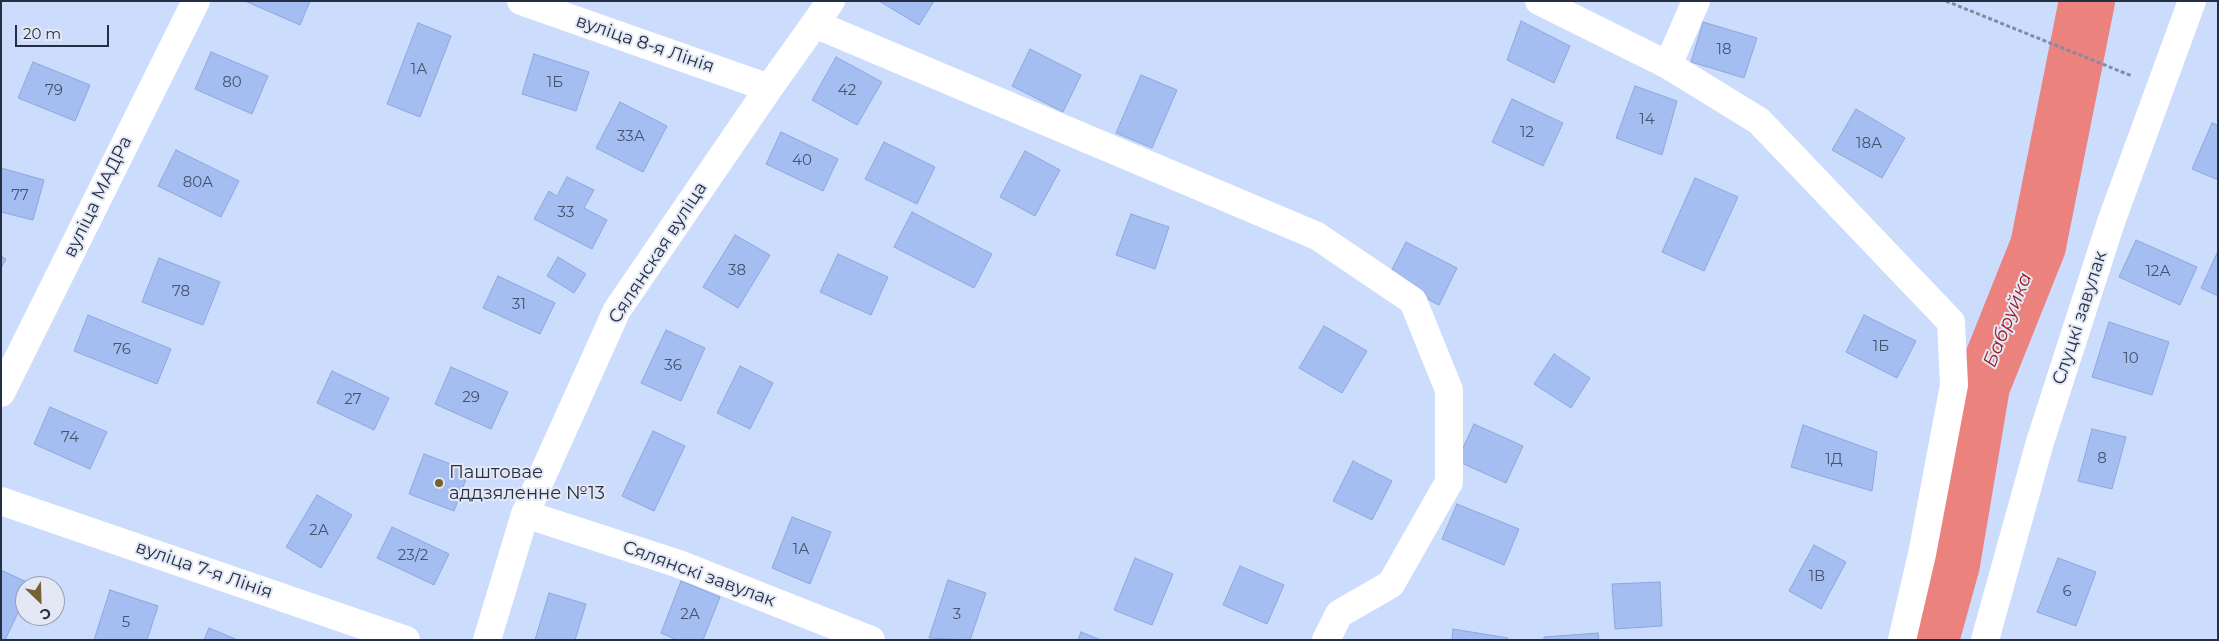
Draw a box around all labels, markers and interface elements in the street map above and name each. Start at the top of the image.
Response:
street label: вуліца 8-я Лінія [573,10,717,78]
scale bar [18,15,111,47]
text: 20 m [23,24,61,43]
house number: 18 [1717,41,1731,59]
house number: 1А [411,61,427,79]
house number: 80 [222,74,242,92]
house number: 1Б [547,74,563,92]
house number: 79 [45,82,63,100]
house number: 42 [838,82,856,100]
house number: 14 [1639,111,1655,129]
house number: 12 [1520,124,1534,142]
house number: 33А [617,128,645,146]
street label: вуліца МАДРа [59,133,137,261]
house number: 18А [1856,135,1882,153]
house number: 40 [792,152,812,170]
house number: 80А [183,174,213,192]
street label: Сялянская вуліца [604,178,712,328]
house number: 77 [11,187,29,205]
house number: 33 [558,204,574,222]
street label: Слуцкі завулак [2048,248,2112,388]
house number: 38 [728,262,746,280]
house number: 12А [2145,263,2171,281]
water label: Бабруйка [1979,269,2037,371]
house number: 78 [172,283,190,301]
house number: 31 [512,296,526,314]
house number: 1Б [1873,338,1889,356]
house number: 76 [113,341,131,359]
house number: 10 [2123,350,2139,368]
house number: 36 [664,357,682,375]
house number: 29 [462,389,480,407]
house number: 27 [344,391,362,409]
house number: 74 [61,429,79,447]
house number: 8 [2097,450,2107,468]
house number: 1Д [1825,451,1843,469]
place label: Паштовае аддзяленне №13 [449,462,605,504]
marker: Паштовае аддзяленне №13 [433,477,445,489]
house number: 2А [309,522,329,540]
street label: вуліца 7-я Лінія [133,536,275,604]
street label: Сялянскі завулак [620,536,778,612]
house number: 1А [793,541,809,559]
house number: 23/2 [398,547,428,565]
house number: 1В [1809,568,1825,586]
north arrow [15,576,65,626]
house number: 6 [2062,583,2072,601]
text: С [37,603,54,624]
house number: 2А [680,606,700,624]
house number: 3 [953,606,961,624]
house number: 5 [122,614,130,632]

